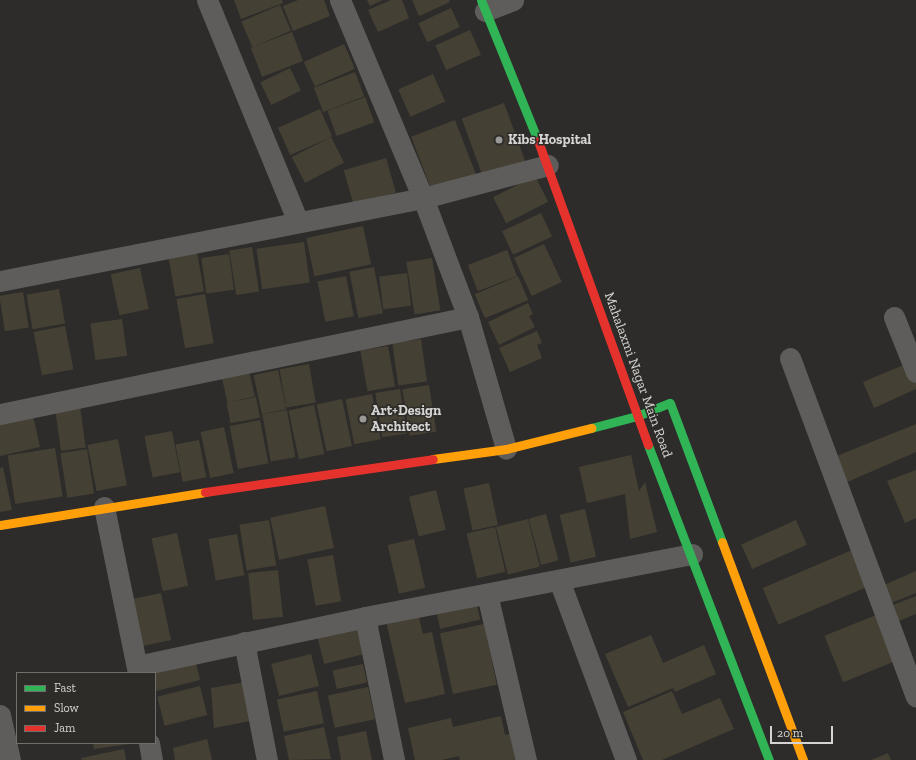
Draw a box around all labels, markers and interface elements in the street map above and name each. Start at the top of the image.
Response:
place label: Kibs Hospital [508,132,591,148]
marker: Kibs Hospital [493,134,505,146]
street label: Mahalaxmi Nagar Main Road [600,290,676,460]
place label: Art+Design Architect [371,403,441,436]
marker: Art+Design Architect [358,414,368,424]
legend [16,672,156,744]
text: Fast [54,681,76,695]
text: Slow [54,701,79,715]
scale bar [772,718,835,744]
text: Jam [54,721,75,735]
text: 20 m [777,726,803,740]

